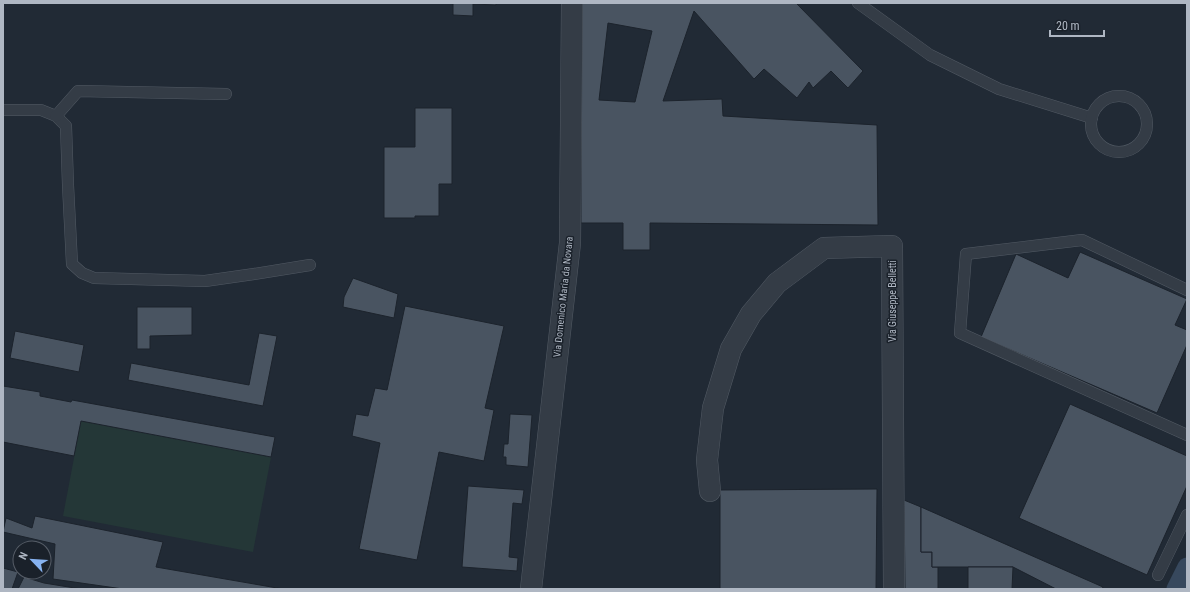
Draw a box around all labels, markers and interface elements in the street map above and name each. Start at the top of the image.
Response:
scale bar [1050,12,1104,38]
text: 20 m [1056,19,1080,33]
street label: Via Domenico Maria da Novara [551,236,575,358]
street label: Via Giuseppe Belletti [887,260,898,342]
north arrow [12,540,52,580]
text: N [16,550,31,562]

